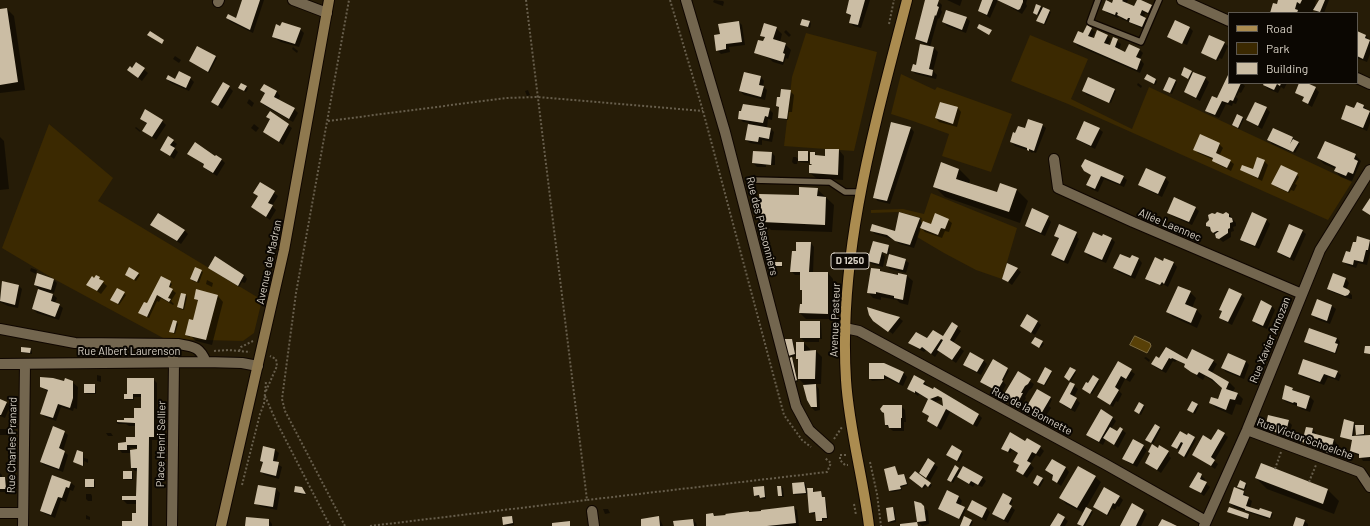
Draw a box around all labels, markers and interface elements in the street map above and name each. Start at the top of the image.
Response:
legend [1228,12,1358,84]
text: Road [1266,21,1293,35]
text: Park [1266,41,1290,55]
text: Building [1266,61,1308,75]
street label: Rue des Poissonniers [743,175,781,277]
street label: Allée Laennec [1137,206,1203,244]
street label: Avenue de Madran [254,218,284,306]
road number: D 1250 [831,253,869,269]
street label: Avenue Pasteur [827,283,843,357]
street label: Rue Xavier Arnozan [1247,295,1293,385]
street label: Rue Albert Laurenson [78,344,180,358]
street label: Rue de la Bonnette [989,384,1075,438]
street label: Rue Charles Pranard [5,397,19,493]
street label: Place Henri Sellier [154,401,168,487]
street label: Rue Victor Schoelche [1255,415,1355,463]

